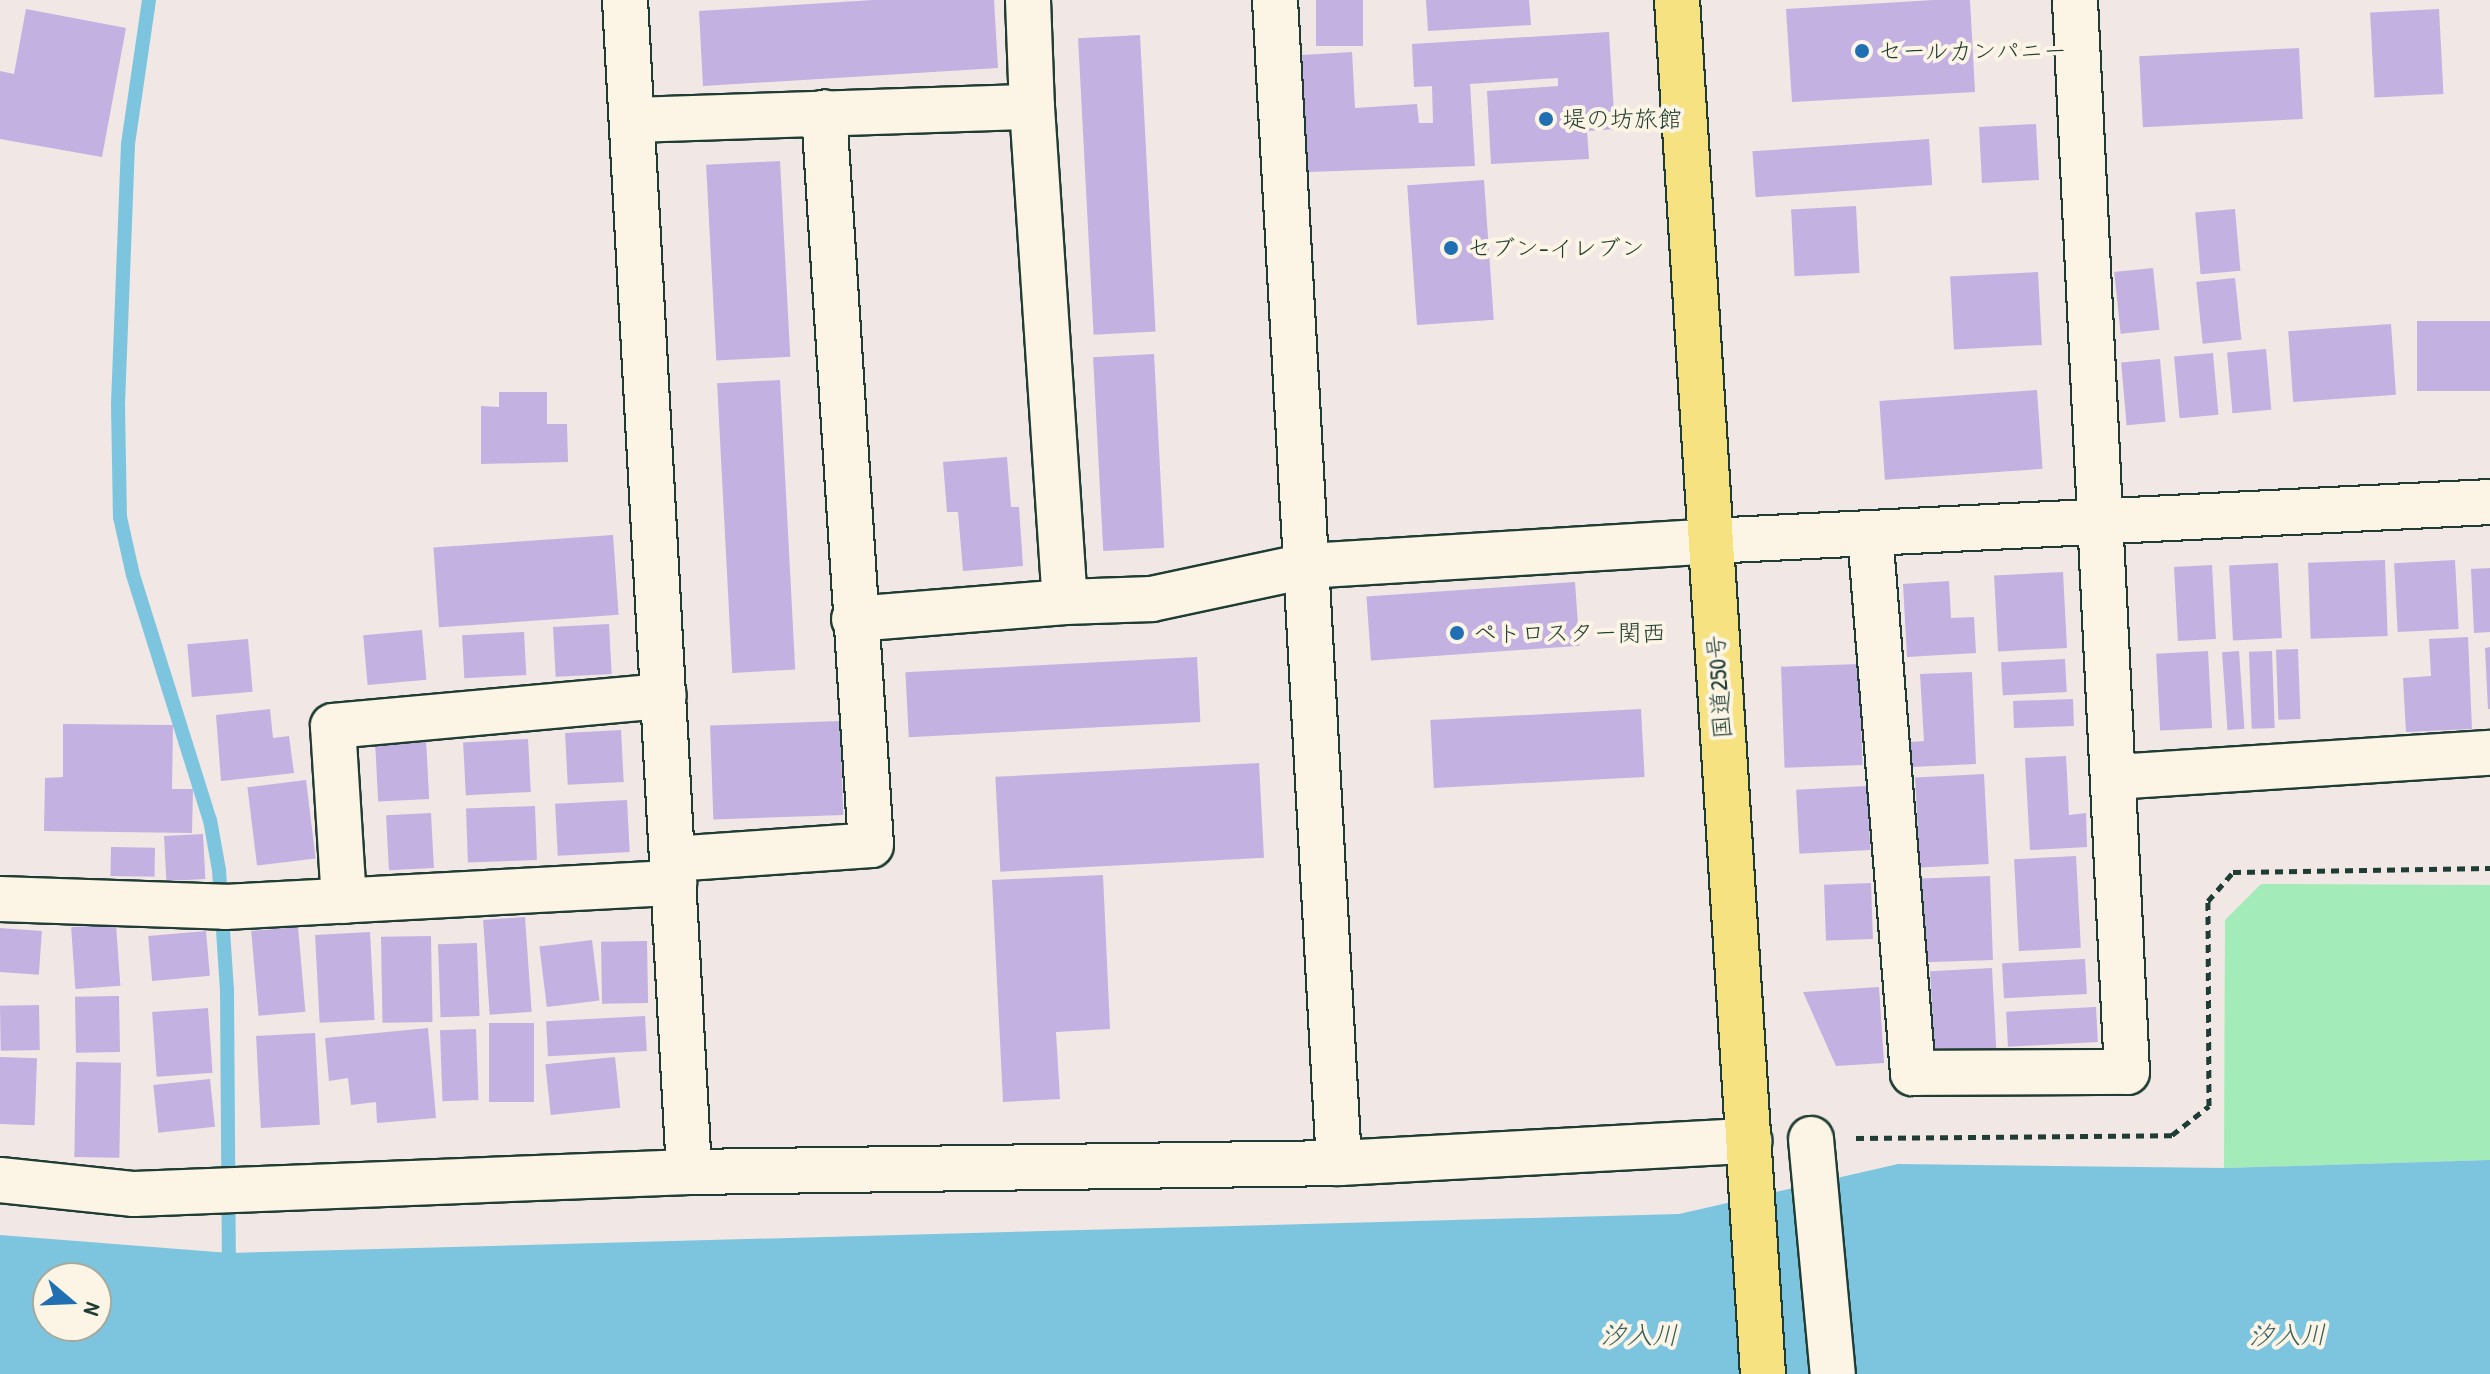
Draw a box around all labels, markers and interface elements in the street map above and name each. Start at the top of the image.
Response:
place label: セールカンパニー [1878,37,2070,65]
marker: セールカンパニー [1853,42,1871,60]
place label: 堤の坊旅館 [1562,105,1682,133]
marker: 堤の坊旅館 [1537,110,1555,128]
place label: セブン-イレブン [1467,234,1645,262]
marker: セブン-イレブン [1442,239,1460,257]
place label: ペトロスター関西 [1473,619,1665,647]
marker: ペトロスター関西 [1448,624,1466,642]
street label: 国道250号 [1701,634,1737,740]
north arrow [32,1262,112,1342]
text: N [77,1299,109,1320]
water label: 汐入川 [1600,1319,1678,1351]
water label: 汐入川 [2248,1319,2326,1351]

